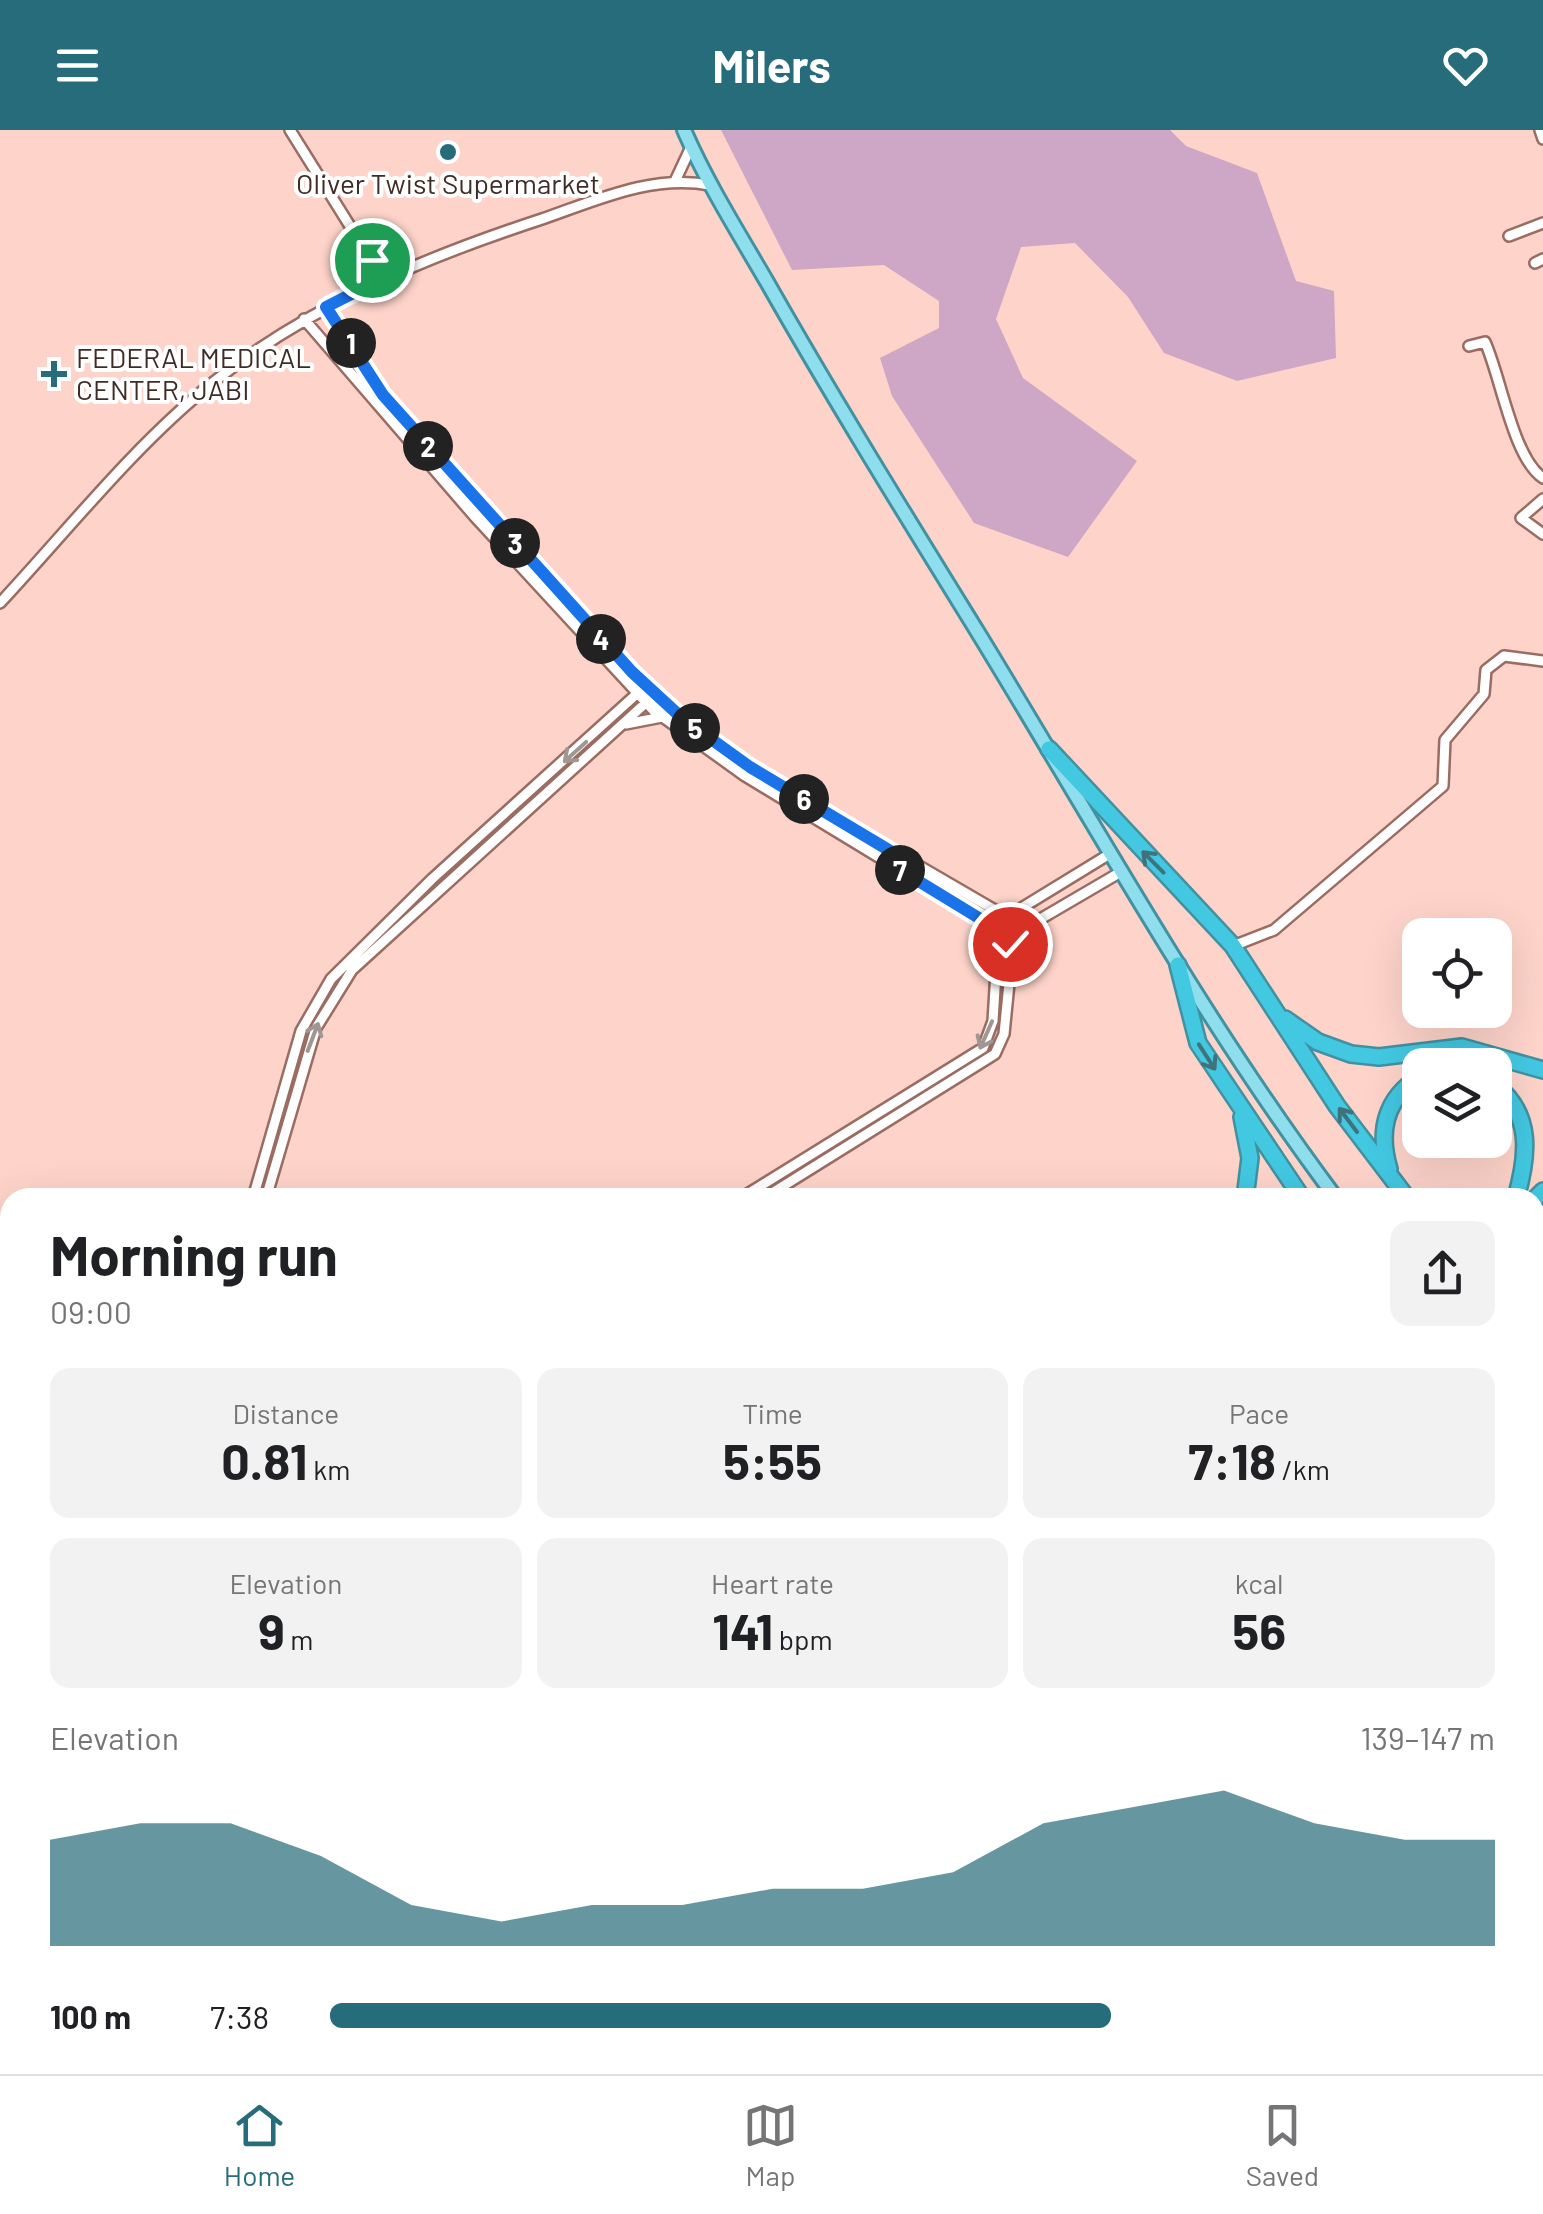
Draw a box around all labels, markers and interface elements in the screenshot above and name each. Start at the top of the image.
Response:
icon: menu [50,38,105,93]
text: Milers [712,38,831,92]
icon: heart [1438,38,1493,93]
marker: Oliver Twist Supermarket [437,141,459,163]
place label: Oliver Twist Supermarket [296,166,600,200]
pin [330,218,415,303]
icon: arrive [345,233,400,288]
pin: 1 [326,318,376,368]
text: 1 [346,326,356,360]
place label: FEDERAL MEDICAL CENTER, JABI [76,340,311,406]
marker: FEDERAL MEDICAL CENTER, JABI [41,361,67,387]
pin: 2 [403,421,453,471]
text: 2 [420,429,436,463]
pin: 3 [490,518,540,568]
text: 3 [507,526,523,560]
pin: 4 [576,614,626,664]
text: 4 [593,622,609,656]
pin: 5 [670,703,720,753]
text: 5 [687,711,703,745]
one-way arrow [563,740,588,763]
pin: 6 [779,774,829,824]
text: 6 [796,782,812,816]
pin: 7 [875,845,925,895]
one-way arrow [1141,850,1165,874]
text: 7 [893,853,907,887]
pin [968,902,1053,987]
icon: check [983,917,1038,972]
map controls [1402,918,1512,1158]
button: locate [1402,918,1512,1028]
one-way arrow [976,1020,994,1050]
one-way arrow [306,1022,324,1053]
one-way arrow [1197,1042,1218,1071]
button: layers [1402,1048,1512,1158]
one-way arrow [1337,1107,1358,1134]
text: Morning run [50,1221,338,1287]
button: share [1390,1221,1495,1326]
text: 09:00 [50,1292,132,1330]
text: Distance [232,1396,339,1430]
text: Time [742,1396,803,1430]
text: Pace [1229,1396,1289,1430]
text: 0.81 [221,1430,308,1490]
text: 5:55 [723,1430,822,1490]
text: 7:18 [1188,1430,1276,1490]
text: km [308,1452,350,1486]
text: /km [1276,1452,1330,1486]
text: Elevation [229,1566,342,1600]
text: Heart rate [711,1566,834,1600]
text: kcal [1235,1566,1284,1600]
text: 9 [258,1600,285,1660]
text: 141 [712,1600,773,1660]
text: 56 [1232,1600,1286,1660]
text: m [285,1622,313,1656]
text: bpm [773,1622,833,1656]
text: Elevation [50,1718,179,1756]
text: 139–147 m [1360,1718,1495,1756]
text: 100 m [50,1997,131,2035]
text: 7:38 [210,1997,269,2035]
tab: Home [224,2098,295,2192]
tab: Map [743,2098,798,2192]
tab: Saved [1246,2098,1319,2192]

